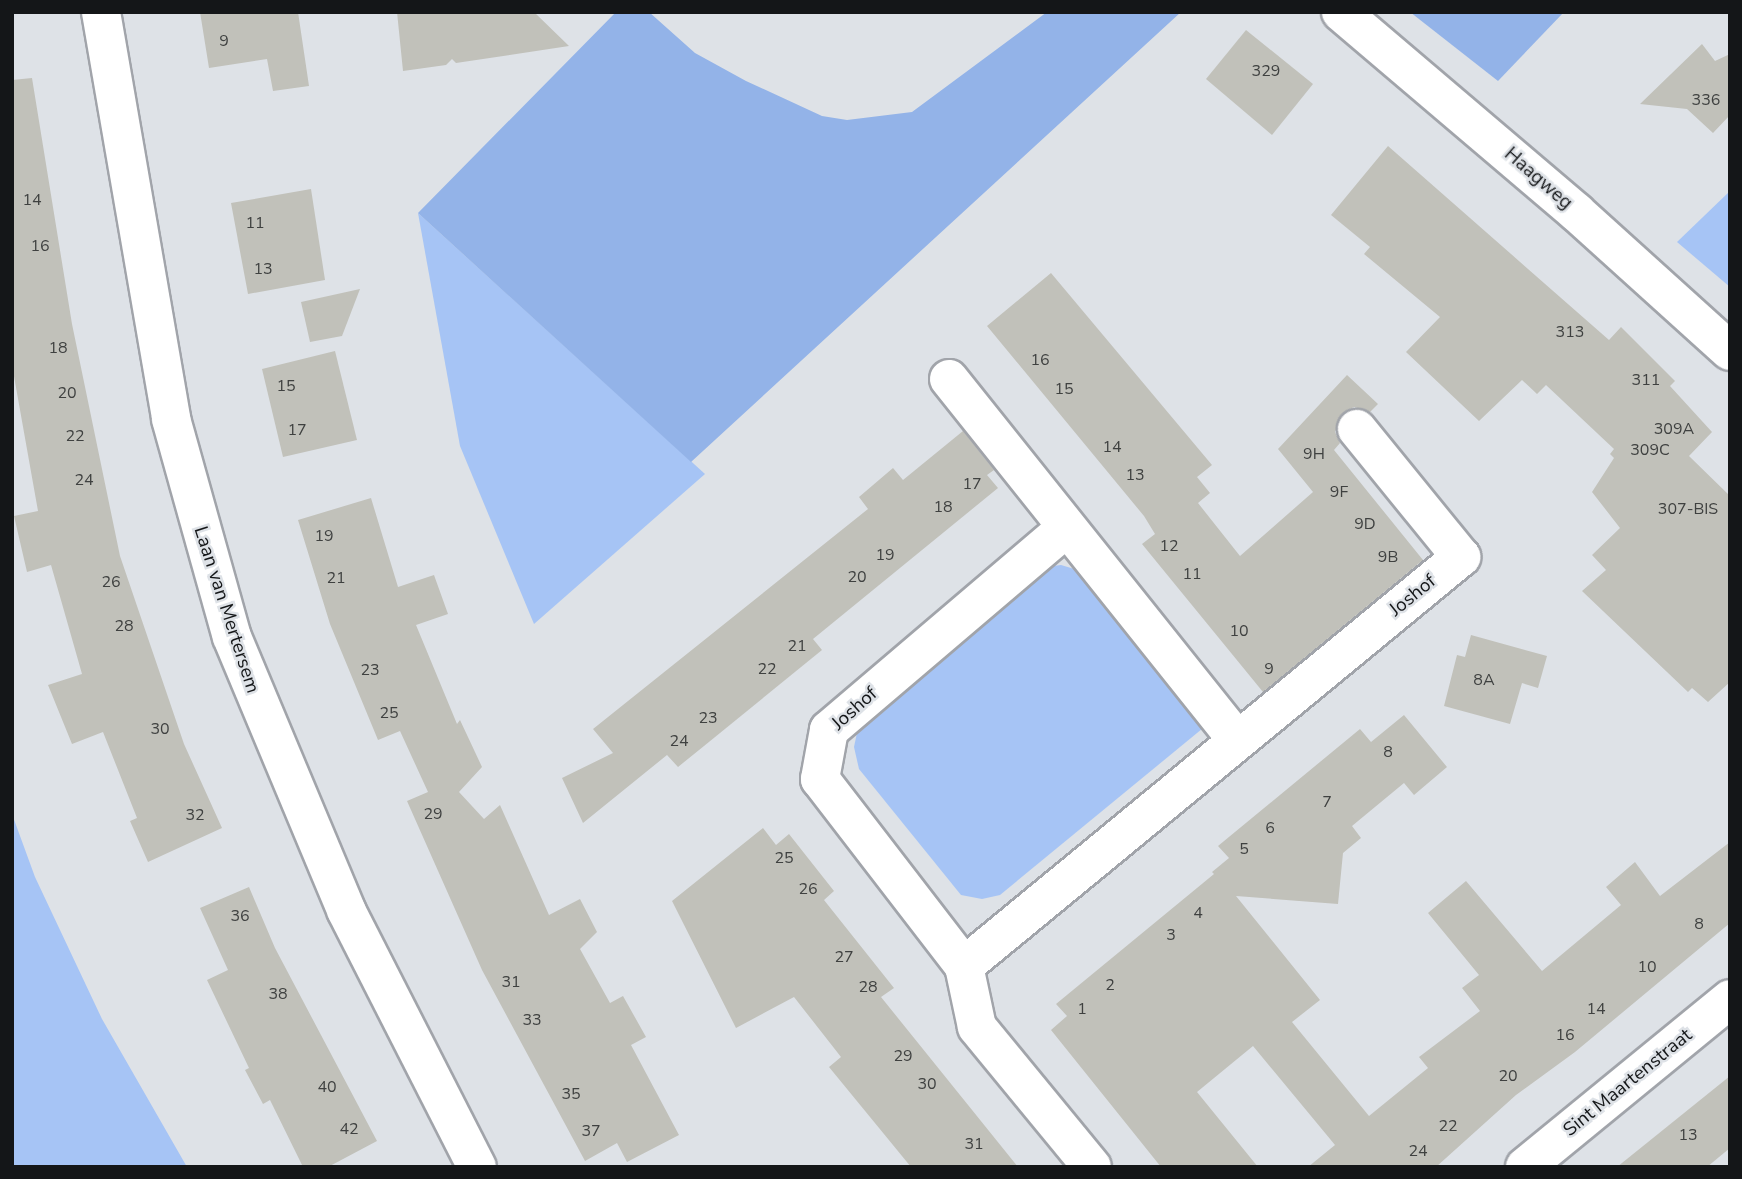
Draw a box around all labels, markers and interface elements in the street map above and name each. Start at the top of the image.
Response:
house number: 9 [219,31,229,51]
house number: 329 [1252,61,1280,81]
house number: 336 [1692,90,1720,110]
street label: Haagweg [1499,143,1577,215]
house number: 14 [22,190,42,210]
house number: 11 [245,213,265,233]
house number: 16 [30,236,50,256]
house number: 13 [253,259,273,279]
house number: 313 [1556,322,1584,342]
house number: 18 [48,338,68,358]
house number: 16 [1030,350,1050,370]
house number: 311 [1632,370,1660,390]
house number: 15 [276,376,296,396]
house number: 15 [1054,379,1074,399]
house number: 20 [57,383,77,403]
house number: 309A [1654,419,1694,439]
house number: 17 [287,420,307,440]
house number: 22 [65,426,85,446]
house number: 14 [1102,437,1122,457]
house number: 309C [1630,440,1670,460]
house number: 9H [1303,444,1325,464]
house number: 13 [1125,465,1145,485]
house number: 24 [74,470,94,490]
house number: 17 [962,474,982,494]
house number: 9F [1330,482,1348,502]
house number: 18 [933,497,953,517]
house number: 307-BIS [1658,499,1718,519]
house number: 9D [1354,514,1376,534]
street label: Laan van Mertersem [188,524,264,696]
house number: 19 [314,526,334,546]
house number: 12 [1159,536,1179,556]
house number: 19 [875,545,895,565]
house number: 9B [1378,547,1398,567]
house number: 11 [1182,564,1202,584]
house number: 20 [847,567,867,587]
house number: 21 [326,568,346,588]
street label: Joshof [1385,570,1441,622]
house number: 26 [101,572,121,592]
house number: 28 [114,616,134,636]
house number: 10 [1229,621,1249,641]
house number: 21 [787,636,807,656]
house number: 22 [757,659,777,679]
house number: 9 [1264,659,1274,679]
house number: 23 [360,660,380,680]
house number: 8A [1473,670,1495,690]
street label: Joshof [828,683,882,735]
house number: 25 [379,703,399,723]
house number: 23 [698,708,718,728]
house number: 30 [150,719,170,739]
house number: 24 [669,731,689,751]
house number: 8 [1383,742,1393,762]
house number: 7 [1322,792,1332,812]
house number: 29 [423,804,443,824]
house number: 32 [185,805,205,825]
house number: 6 [1265,818,1275,838]
house number: 5 [1239,839,1249,859]
house number: 25 [774,848,794,868]
house number: 26 [798,879,818,899]
house number: 4 [1193,903,1203,923]
house number: 36 [230,906,250,926]
house number: 8 [1694,914,1704,934]
house number: 3 [1166,925,1176,945]
house number: 27 [834,947,854,967]
house number: 10 [1637,957,1657,977]
house number: 31 [501,972,521,992]
house number: 2 [1105,975,1115,995]
house number: 28 [858,977,878,997]
house number: 38 [268,984,288,1004]
house number: 1 [1077,999,1087,1019]
house number: 14 [1586,999,1606,1019]
house number: 33 [522,1010,542,1030]
street label: Sint Maartenstraat [1559,1024,1697,1142]
house number: 16 [1555,1025,1575,1045]
house number: 29 [893,1046,913,1066]
house number: 20 [1498,1066,1518,1086]
house number: 30 [917,1074,937,1094]
house number: 40 [317,1077,337,1097]
house number: 35 [561,1084,581,1104]
house number: 22 [1438,1116,1458,1136]
house number: 42 [339,1119,359,1139]
house number: 37 [581,1121,601,1141]
house number: 13 [1678,1125,1698,1145]
house number: 31 [964,1134,984,1154]
house number: 24 [1408,1141,1428,1161]

